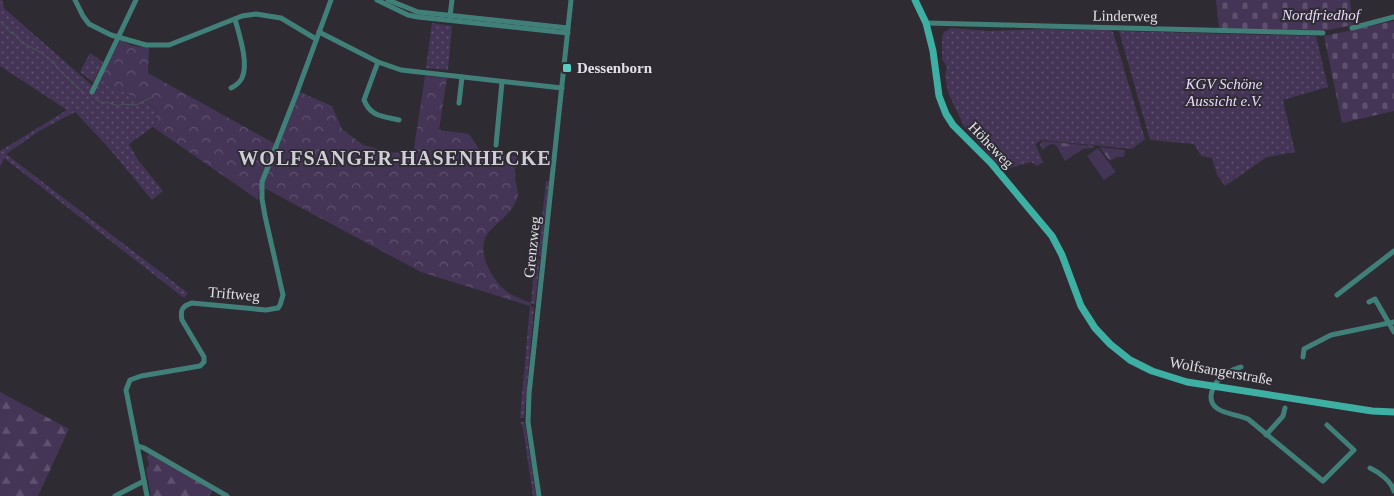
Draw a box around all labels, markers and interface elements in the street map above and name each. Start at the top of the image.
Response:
street label: Linderweg [1092,7,1158,25]
park label: Nordfriedhof [1281,7,1362,23]
place label: Dessenborn [577,60,653,76]
marker: Dessenborn [561,62,573,74]
park label: KGV Schöne Aussicht e.V. [1185,76,1263,109]
street label: Höheweg [965,119,1017,172]
district label: WOLFSANGER-HASENHECKE [238,147,552,169]
street label: Grenzweg [521,215,543,278]
street label: Triftweg [207,284,261,304]
street label: Wolfsangerstraße [1168,354,1274,388]

